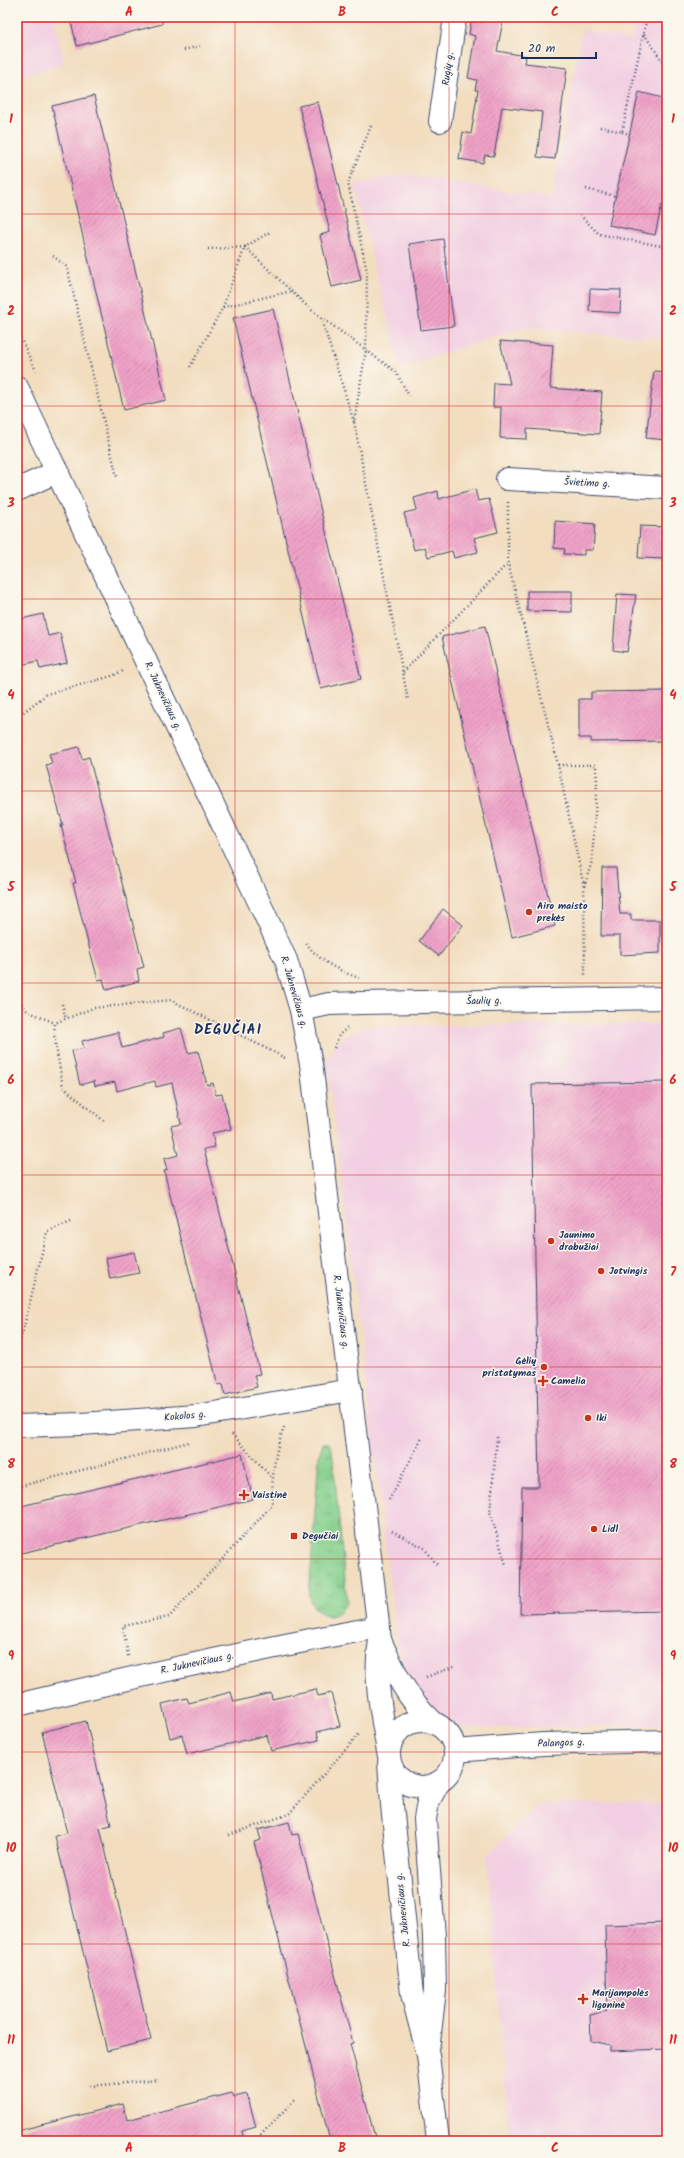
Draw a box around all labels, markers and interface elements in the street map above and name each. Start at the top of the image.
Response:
text: A [125,2,133,23]
text: B [338,2,346,23]
text: C [551,2,559,23]
scale bar [522,34,596,60]
text: 20 m [528,39,556,58]
street label: Rugių g. [438,51,458,87]
text: 1 [9,109,13,130]
text: 1 [671,109,675,130]
text: 2 [7,301,15,322]
text: 2 [669,301,677,322]
street label: Švietimo g. [563,474,611,492]
text: 3 [6,493,15,514]
text: 3 [668,493,677,514]
street label: R. Juknevičiaus g. [140,659,186,733]
text: 4 [7,685,15,706]
text: 4 [669,685,677,706]
text: 5 [7,877,16,898]
text: 5 [669,877,678,898]
place label: Airo maisto prekės [536,898,588,926]
marker: Airo maisto prekės [524,907,534,917]
street label: R. Juknevičiaus g. [276,954,312,1030]
street label: Šaulių g. [466,993,502,1009]
district label: DEGUČIAI [194,1019,262,1041]
text: 6 [7,1070,15,1091]
text: 6 [669,1070,677,1091]
place label: Jaunimo drabužiai [559,1227,599,1255]
marker: Jaunimo drabužiai [546,1236,556,1246]
text: 7 [8,1262,15,1283]
text: 7 [670,1262,677,1283]
place label: Jotvingis [609,1263,648,1279]
marker: Jotvingis [596,1266,606,1276]
street label: R. Juknevičiaus g. [329,1274,353,1350]
place label: Gėlių pristatymas [481,1353,536,1381]
marker: Gėlių pristatymas [539,1362,549,1372]
place label: Camelia [551,1373,586,1389]
marker: Camelia [538,1376,548,1386]
street label: Kokolos g. [163,1406,207,1426]
place label: Iki [596,1410,607,1426]
marker: Iki [583,1413,593,1423]
text: 8 [7,1454,15,1475]
text: 8 [669,1454,677,1475]
place label: Vaistinė [252,1487,287,1503]
marker: Vaistinė [239,1490,249,1500]
place label: Lidl [602,1521,618,1537]
marker: Lidl [589,1524,599,1534]
place label: Degučiai [302,1528,339,1544]
marker: Degučiai [289,1531,299,1541]
text: 9 [8,1646,15,1667]
text: 9 [670,1646,677,1667]
street label: R. Juknevičiaus g. [159,1647,235,1679]
street label: Palangos g. [537,1734,585,1752]
text: 10 [6,1838,17,1859]
text: 10 [668,1838,679,1859]
street label: R. Juknevičiaus g. [391,1872,415,1948]
place label: Marijampolės ligoninė [592,1985,649,2013]
marker: Marijampolės ligoninė [577,1993,589,2005]
text: 11 [7,2030,15,2051]
text: 11 [669,2030,677,2051]
text: A [125,2138,133,2158]
text: B [338,2138,346,2158]
text: C [551,2138,559,2158]

